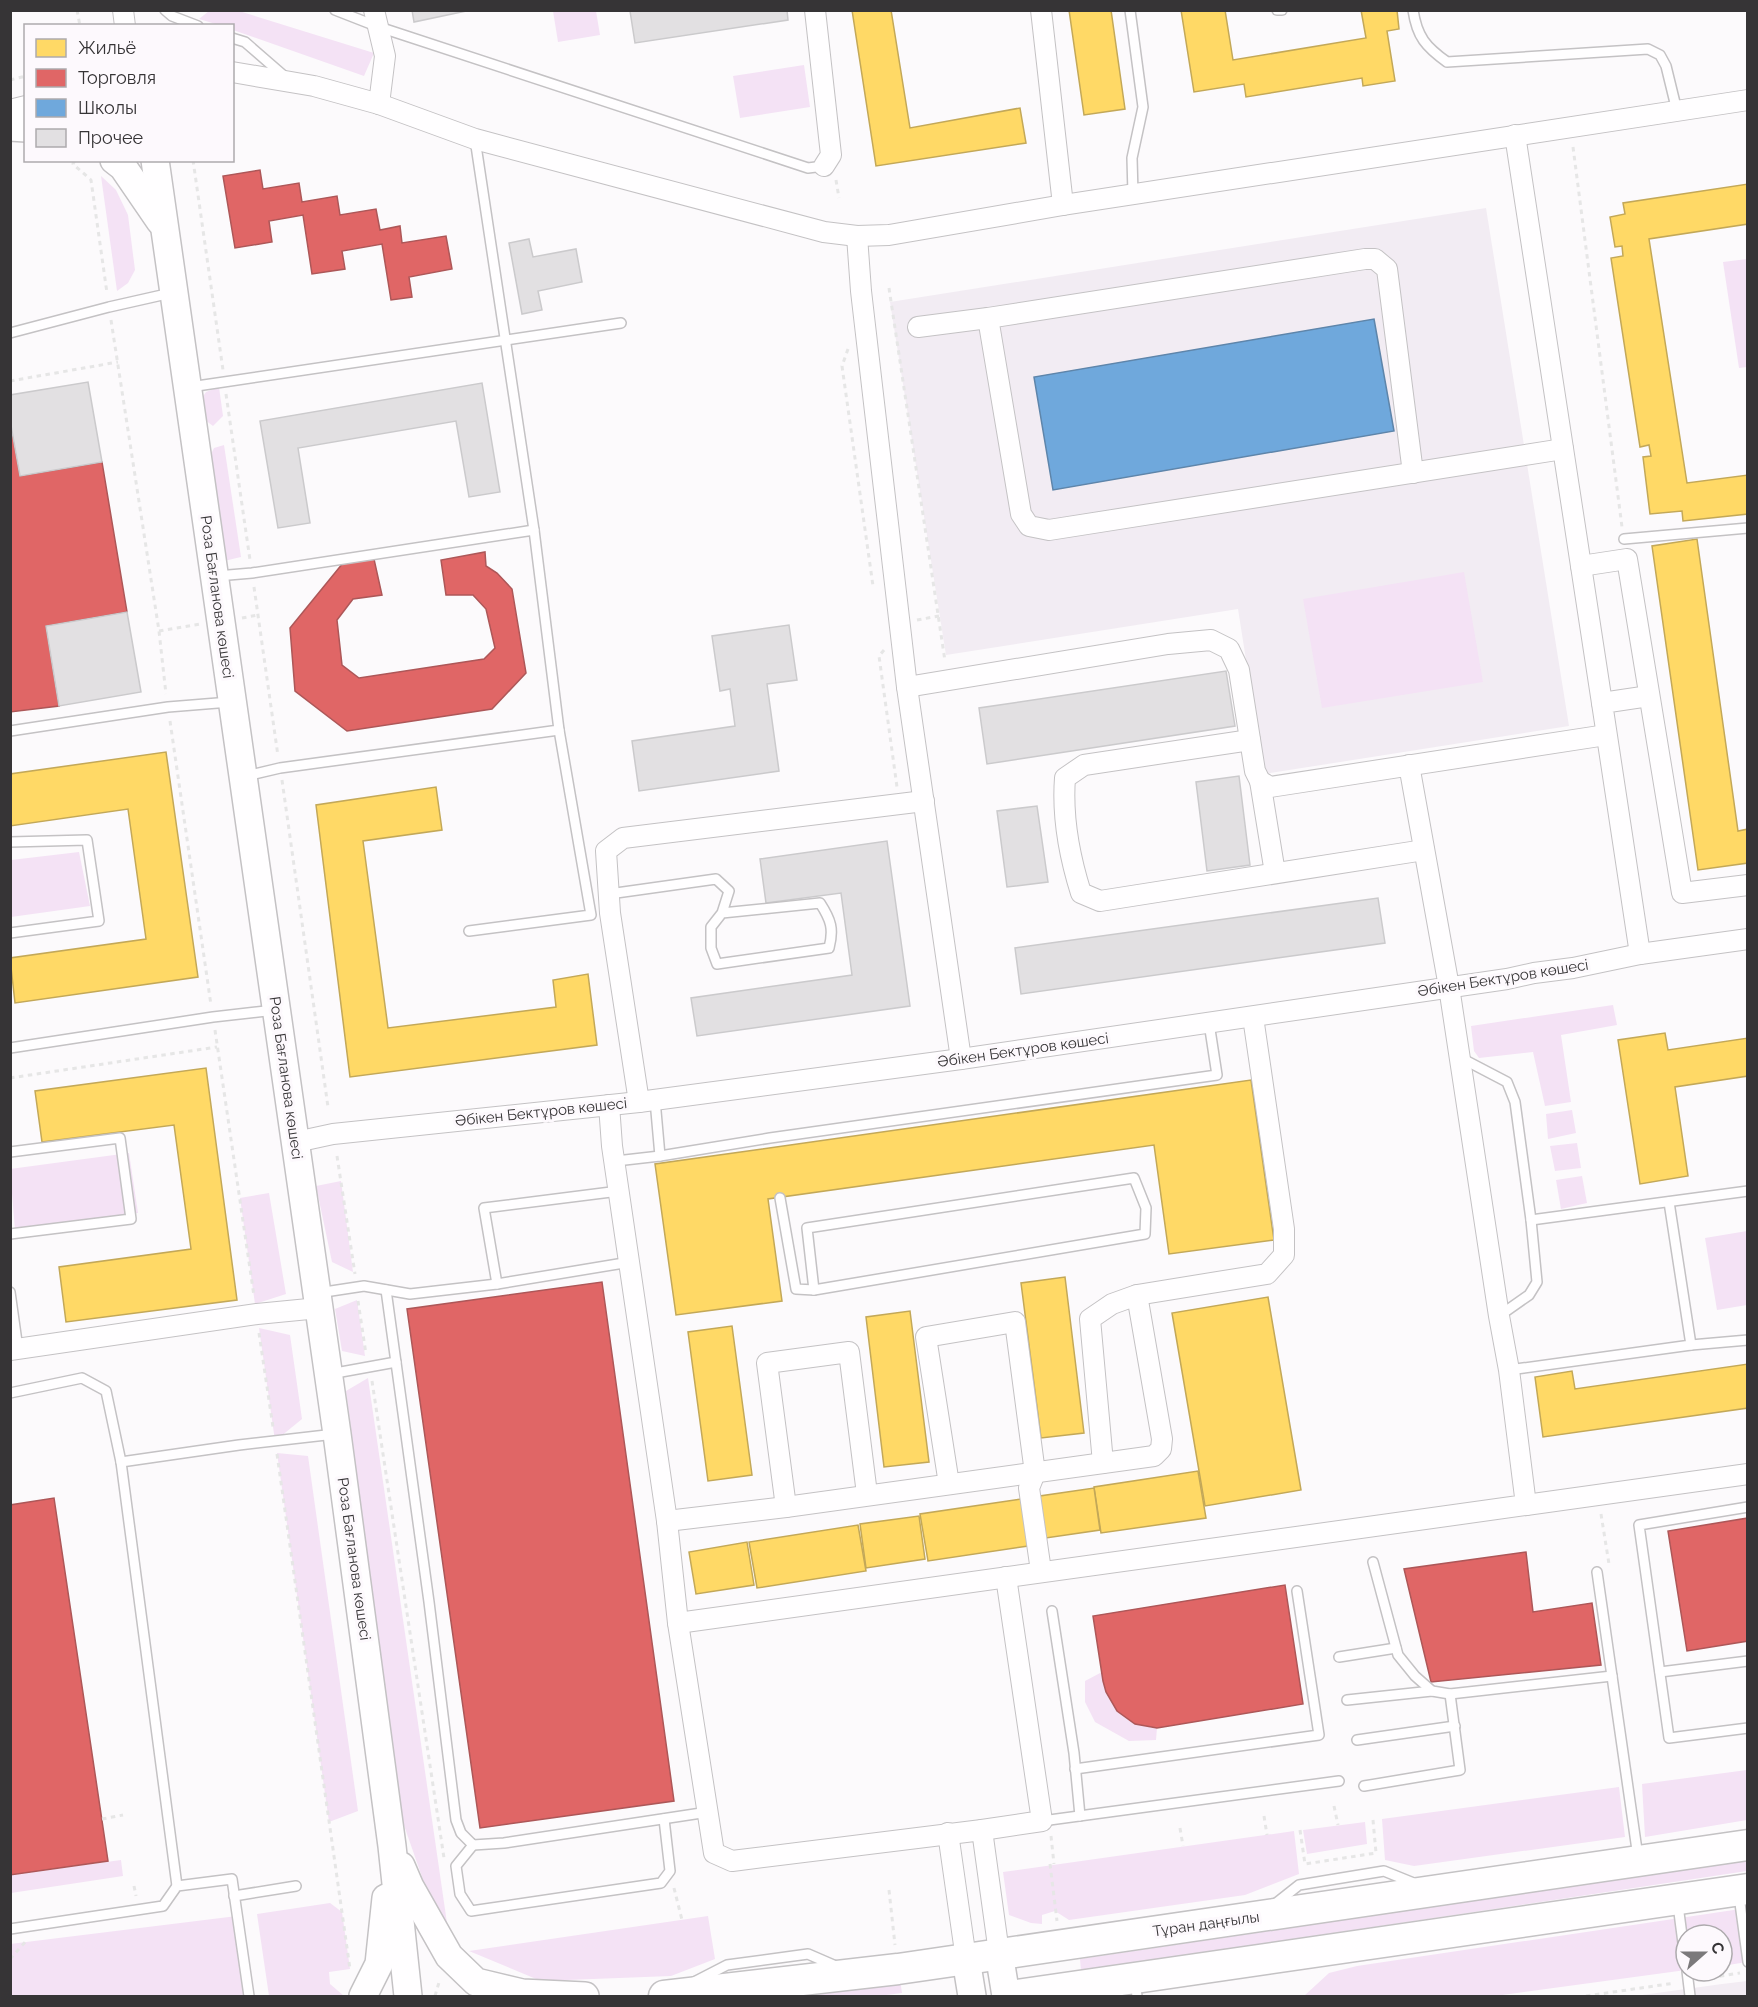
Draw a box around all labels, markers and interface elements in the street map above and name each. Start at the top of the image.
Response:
legend [24,24,234,162]
text: Жильё [78,37,136,58]
text: Торговля [78,67,156,88]
text: Школы [78,97,137,118]
text: Прочее [78,127,144,148]
street label: Роза Бағланова көшесі [197,514,237,680]
street label: Әбікен Бектұров көшесі [1416,956,1590,1000]
street label: Роза Бағланова көшесі [266,995,306,1161]
street label: Әбікен Бектұров көшесі [936,1029,1110,1071]
street label: Әбікен Бектұров көшесі [454,1094,628,1130]
street label: Роза Бағланова көшесі [334,1476,374,1642]
street label: Тұран даңғылы [1151,1908,1261,1940]
north arrow [1674,1923,1734,1983]
text: С [1707,1939,1728,1956]

